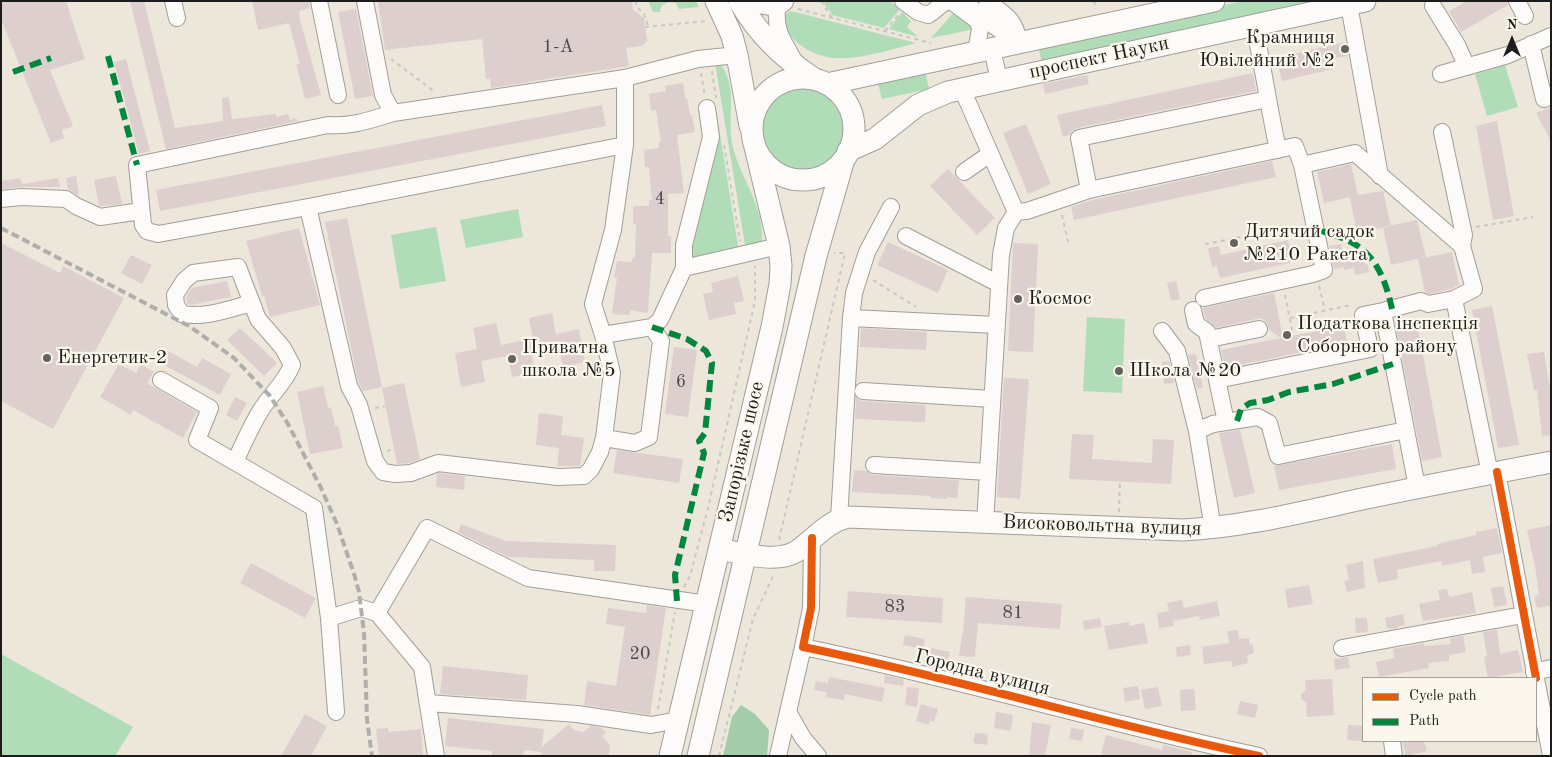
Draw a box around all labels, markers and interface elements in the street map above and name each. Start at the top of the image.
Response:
north arrow [1487,15,1537,65]
text: N [1507,18,1517,32]
place label: Крамниця Ювілейний №2 [1199,26,1335,73]
street label: проспект Науки [1027,31,1171,85]
house number: 1-А [543,36,573,58]
marker: Крамниця Ювілейний №2 [1339,43,1351,55]
house number: 4 [655,188,665,210]
place label: Дитячий садок №210 Ракета [1244,220,1375,267]
marker: Дитячий садок №210 Ракета [1228,237,1240,249]
place label: Космос [1028,287,1091,311]
marker: Космос [1012,293,1024,305]
place label: Податкова інспекція Соборного району [1297,312,1478,359]
marker: Податкова інспекція Соборного району [1281,329,1293,341]
place label: Приватна школа №5 [522,336,616,383]
place label: Енергетик-2 [57,346,167,370]
marker: Енергетик-2 [41,352,53,364]
marker: Приватна школа №5 [506,353,518,365]
place label: Школа №20 [1129,359,1241,383]
marker: Школа №20 [1113,365,1125,377]
house number: 6 [676,371,686,393]
street label: Запорізьке шосе [714,379,770,525]
street label: Високовольтна вулиця [1002,511,1202,541]
house number: 83 [885,596,905,618]
house number: 81 [1003,602,1023,624]
house number: 20 [630,643,650,665]
street label: Городна вулиця [912,645,1052,701]
legend [1362,677,1537,742]
text: Cycle path [1409,689,1477,704]
text: Path [1409,714,1439,729]

